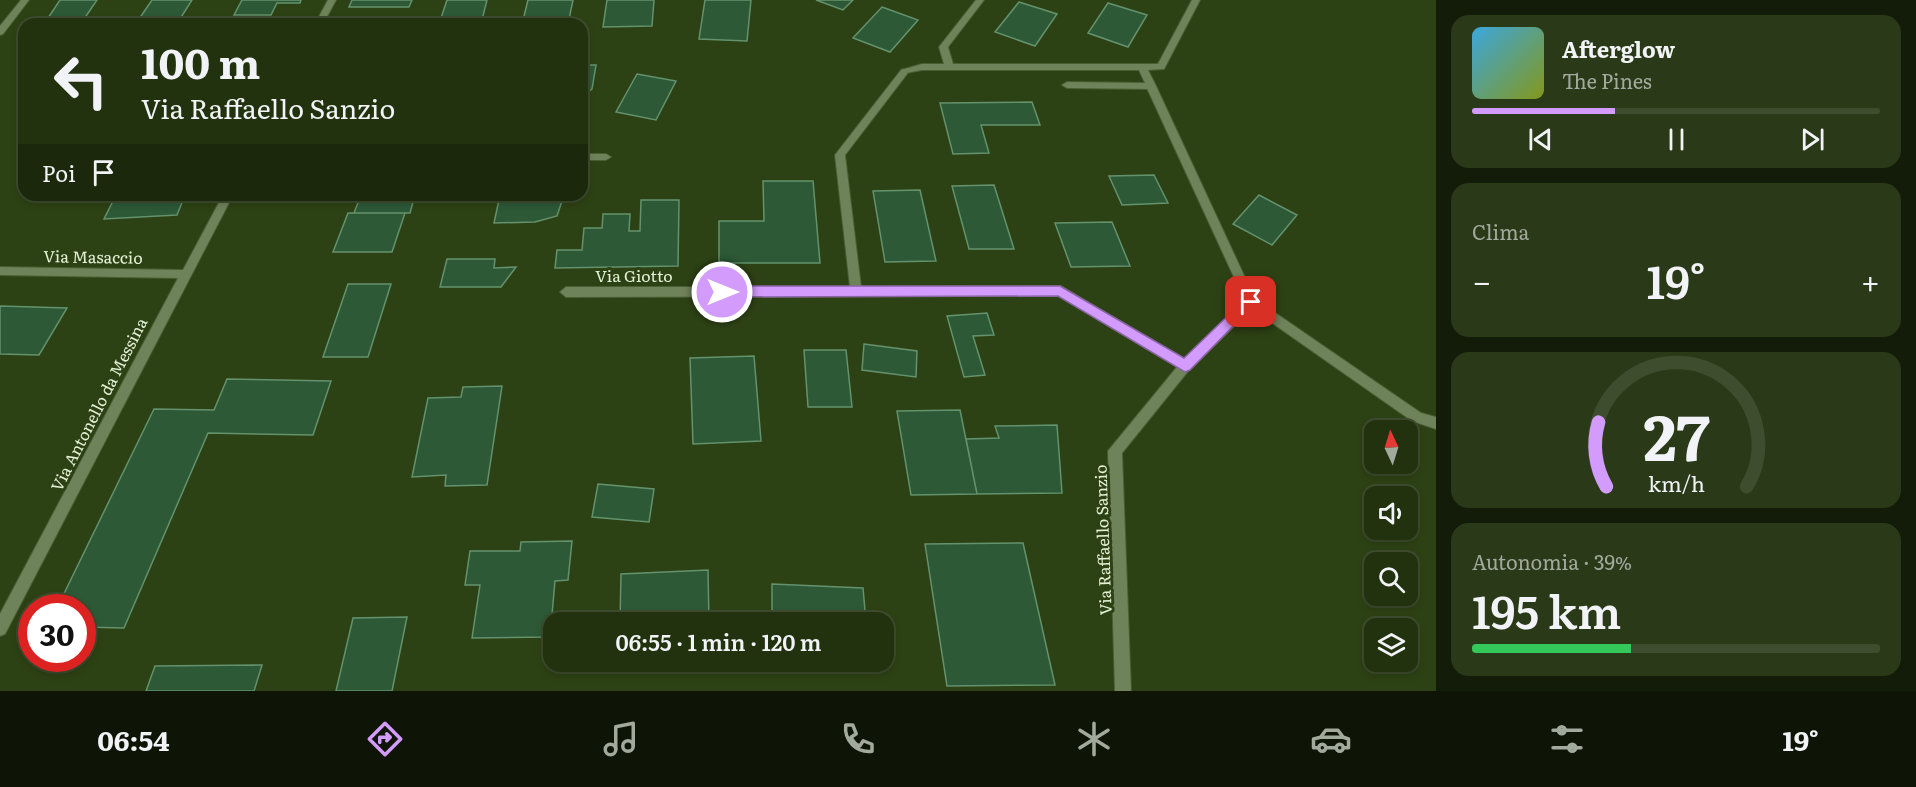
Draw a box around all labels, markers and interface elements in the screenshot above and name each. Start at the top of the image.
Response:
text: 100 m [141,30,260,92]
text: Afterglow [1562,32,1675,65]
icon: left [42,42,120,120]
text: The Pines [1562,65,1652,95]
text: Via Raffaello Sanzio [141,87,395,127]
icon: previous [1524,123,1557,156]
icon: pause [1660,123,1693,156]
icon: next [1796,123,1829,156]
text: Poi [42,156,75,189]
icon: arrive [87,156,120,189]
text: Clima [1472,216,1529,246]
street label: Via Masaccio [43,243,143,269]
text: 19° [1647,246,1705,313]
text: − [1472,255,1491,304]
text: + [1861,255,1880,304]
position arrow [690,260,754,324]
street label: Via Giotto [595,263,673,287]
pin [1225,276,1276,327]
icon: arrive [1234,285,1267,318]
street label: Via Antonello da Messina [44,313,152,495]
text: 27 [1643,388,1709,480]
north arrow [1364,420,1418,474]
map controls [1364,420,1418,672]
street label: Via Raffaello Sanzio [1087,464,1117,616]
text: km/h [1647,467,1705,499]
button: sound [1364,486,1418,540]
text: Autonomia · 39% [1472,546,1632,576]
button: search [1364,552,1418,606]
text: 195 km [1472,576,1621,643]
speed limit sign: 30 [18,594,96,672]
button: layers [1364,618,1418,672]
text: 06:55 · 1 min · 120 m [615,625,822,658]
icon: directions [364,718,406,760]
icon: music [600,718,642,760]
icon: phone [837,718,879,760]
icon: climate [1073,718,1115,760]
icon: car [1310,718,1352,760]
icon: filters [1546,718,1588,760]
text: 06:54 [97,719,169,759]
text: 19° [1783,719,1819,759]

